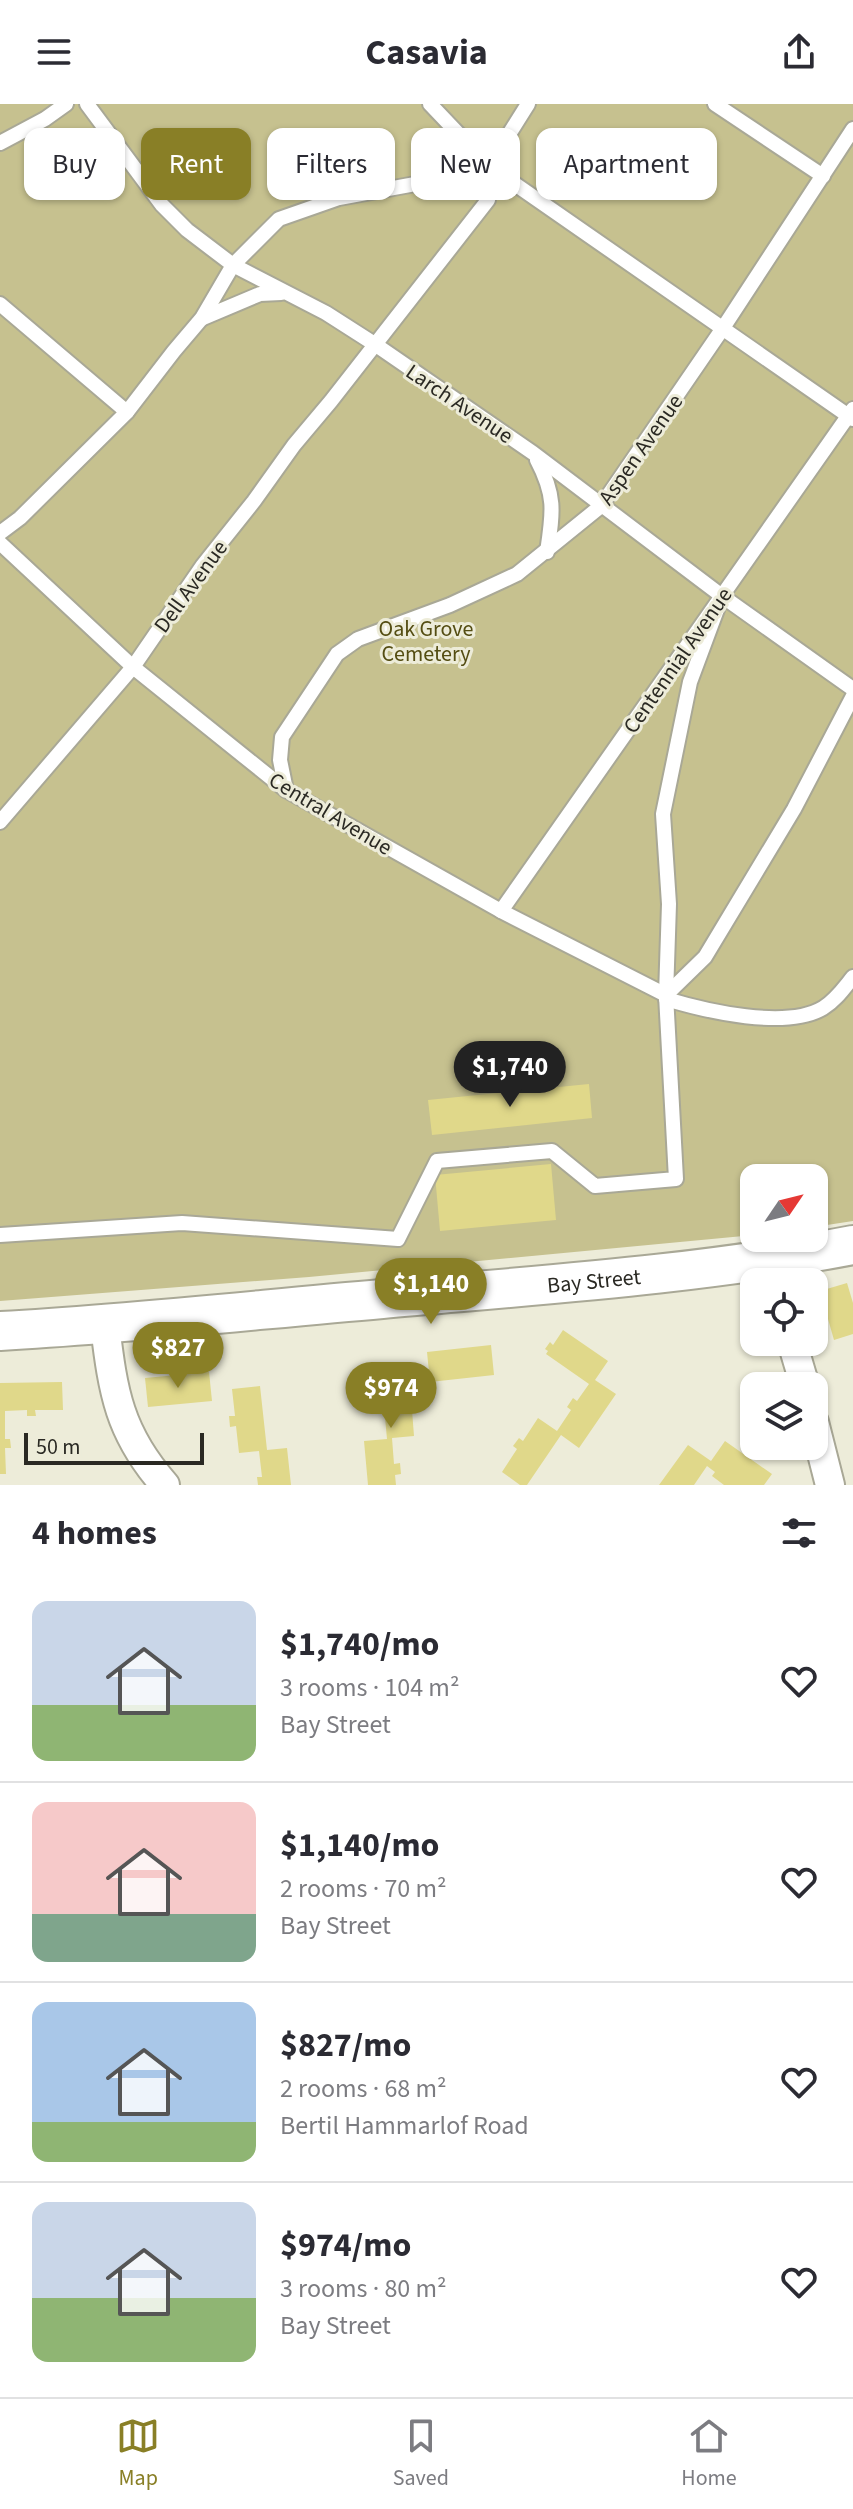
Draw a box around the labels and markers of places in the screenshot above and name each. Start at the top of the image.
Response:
pin: $1,740 [445,1041,575,1109]
pin: $1,140 [366,1258,496,1326]
pin: $827 [131,1322,225,1390]
pin: $974 [344,1362,438,1430]

